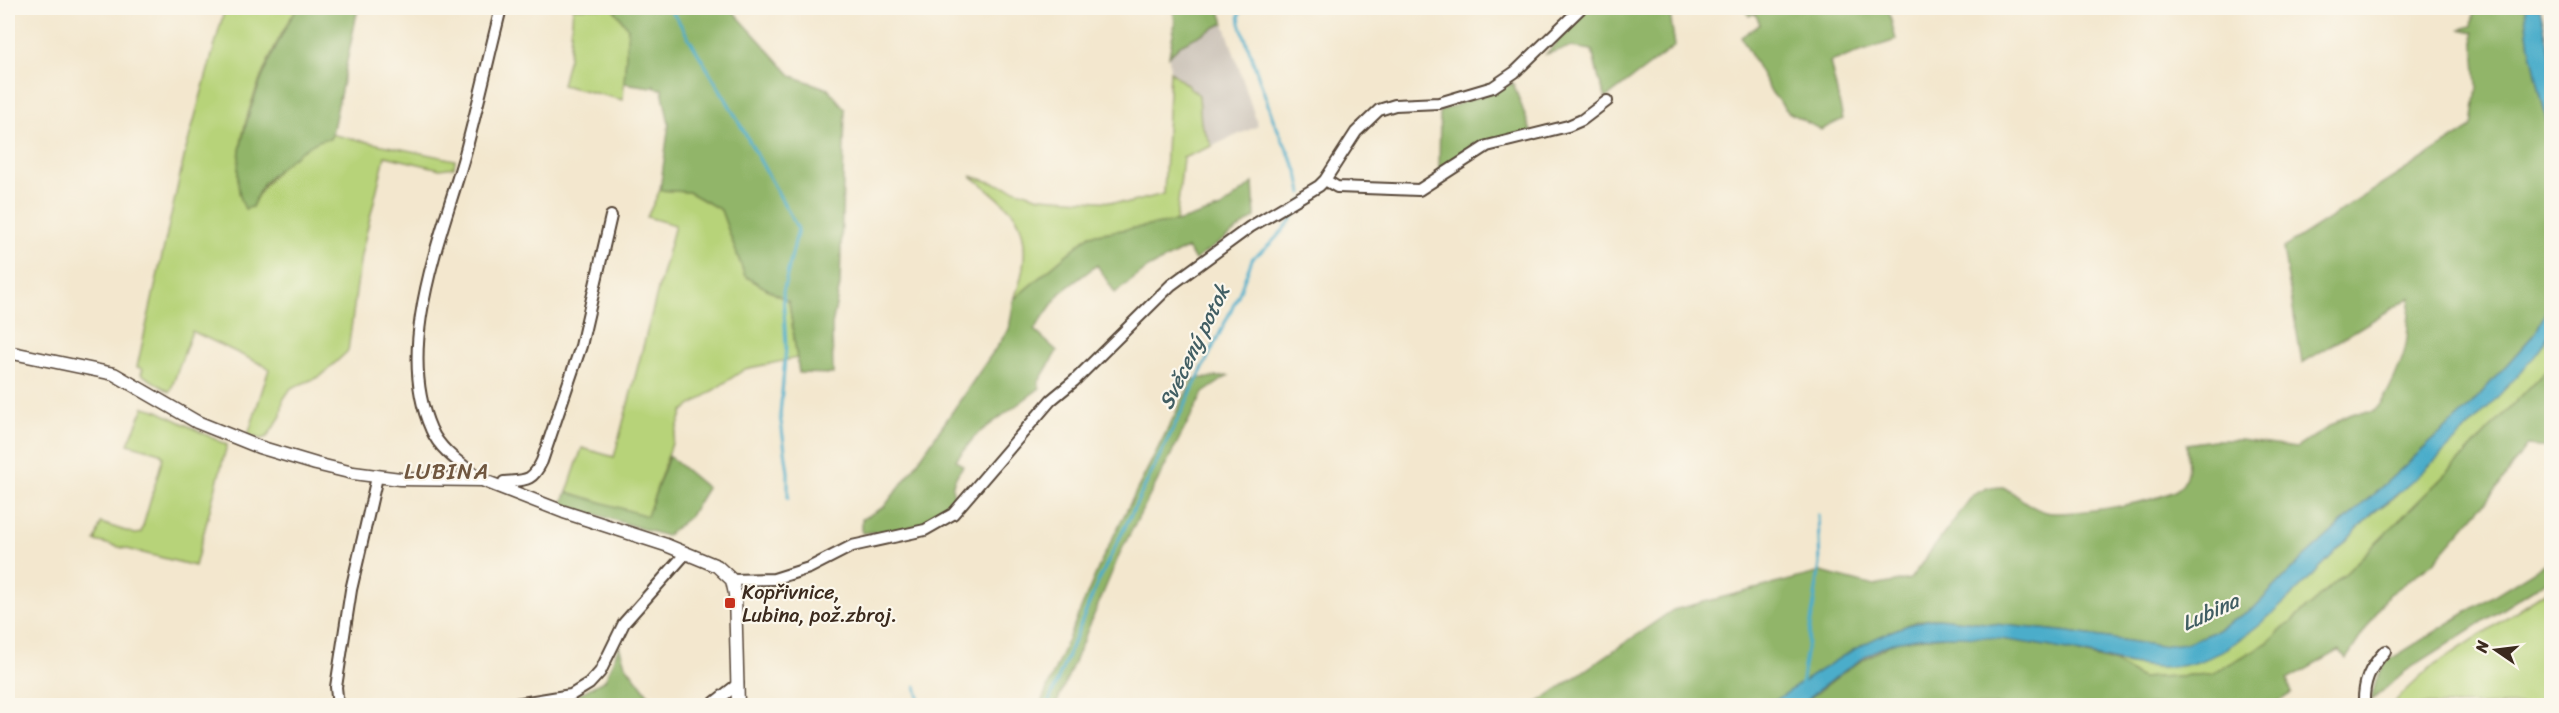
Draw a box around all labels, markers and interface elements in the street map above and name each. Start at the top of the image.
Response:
water label: Svěcený potok [1147,276,1242,416]
district label: LUBINA [404,452,490,491]
place label: Kopřivnice, Lubina, pož.zbroj. [742,575,897,633]
water label: Lubina [2175,581,2248,642]
marker: Kopřivnice, Lubina, pož.zbroj. [723,596,737,610]
north arrow [2466,620,2526,680]
text: N [2466,637,2498,656]

